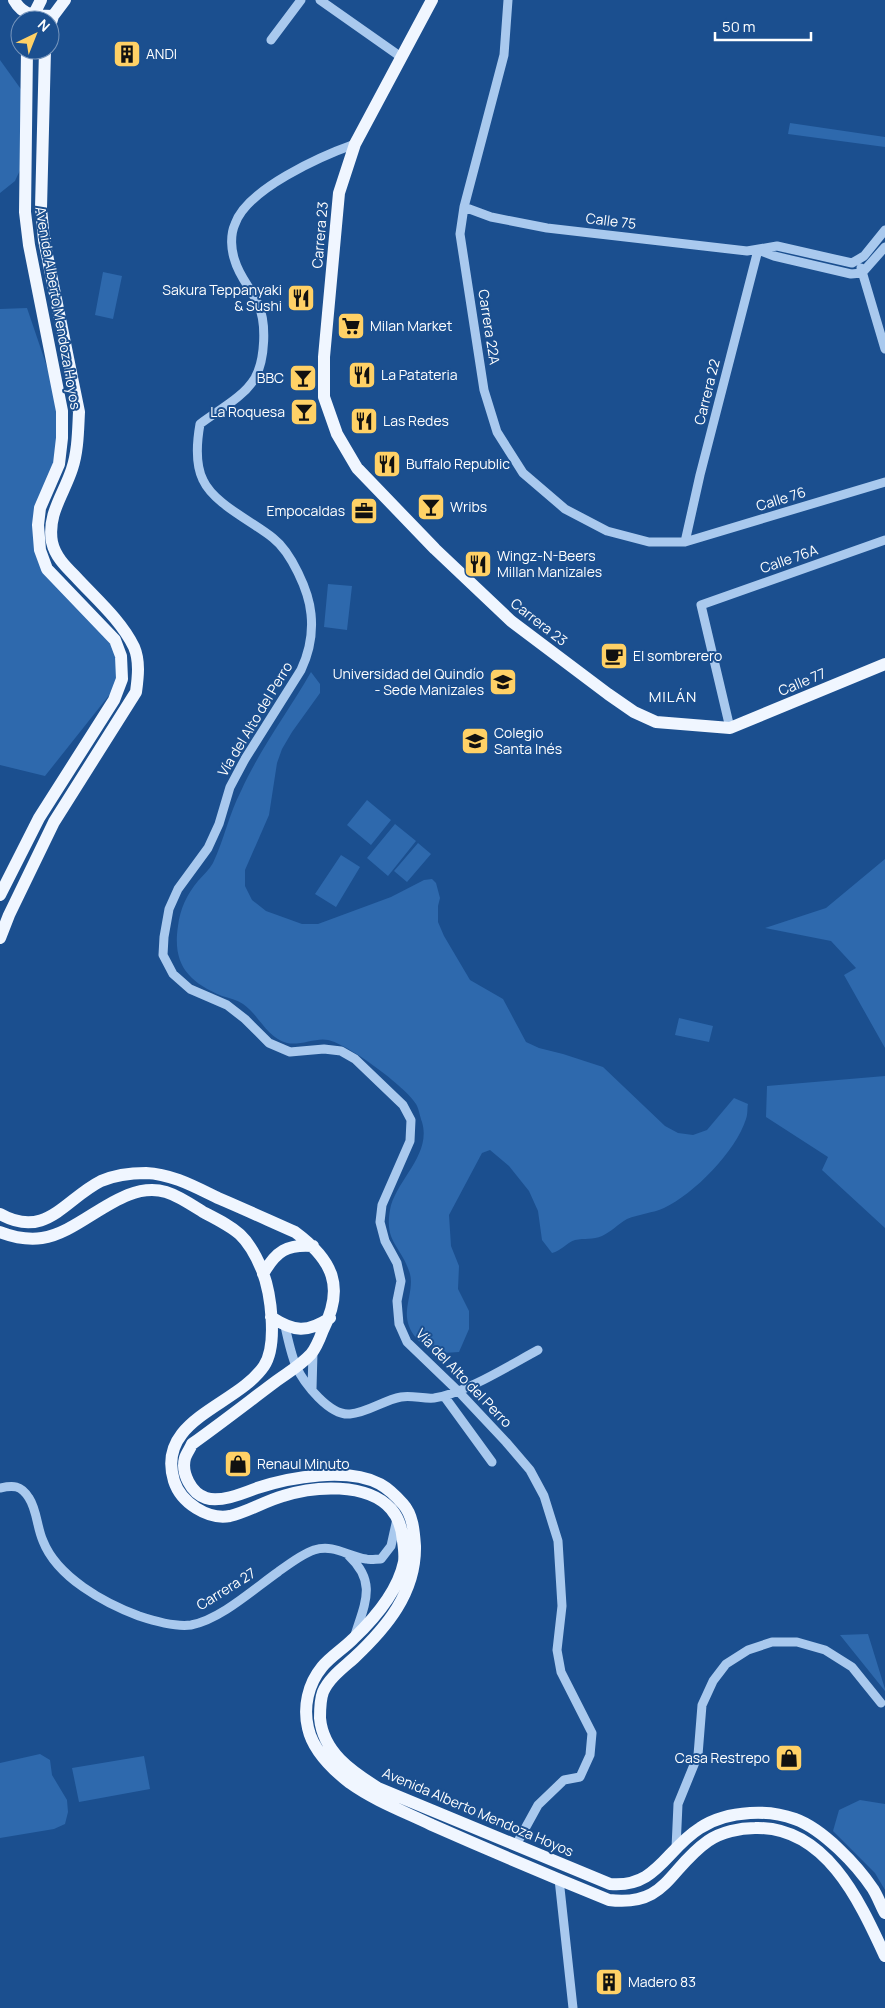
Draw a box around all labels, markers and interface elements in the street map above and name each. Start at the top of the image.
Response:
north arrow [10,10,60,60]
scale bar [715,10,811,42]
text: N [34,15,54,36]
text: 50 m [722,16,756,37]
building icon: ANDI [112,39,142,69]
place label: ANDI [146,44,177,63]
street label: Carrera 23 [307,201,332,269]
street label: Avenida Alberto Mendoza Hoyos [31,205,86,411]
street label: Calle 75 [585,208,637,233]
place label: Sakura Teppanyaki & Sushi [162,280,282,315]
restaurant icon: Sakura Teppanyaki & Sushi [286,283,316,313]
street label: Carrera 22A [474,288,505,366]
supermarket icon: Milan Market [336,311,366,341]
place label: Milan Market [370,316,453,335]
street label: Carrera 22 [689,357,724,427]
restaurant icon: La Patateria [347,360,377,390]
bar icon: BBC [288,363,318,393]
place label: La Patateria [381,365,458,384]
place label: BBC [257,368,284,387]
bar icon: La Roquesa [289,397,319,427]
place label: La Roquesa [210,402,285,421]
restaurant icon: Las Redes [349,406,379,436]
place label: Las Redes [383,411,449,430]
restaurant icon: Buffalo Republic [372,449,402,479]
place label: Buffalo Republic [406,454,510,473]
street label: Calle 76 [754,482,808,515]
bar icon: Wribs [416,492,446,522]
office icon: Empocaldas [349,496,379,526]
place label: Wribs [450,497,487,516]
place label: Empocaldas [266,501,345,520]
street label: Calle 76A [757,540,820,577]
place label: Wingz-N-Beers Millan Manizales [497,546,602,581]
restaurant icon: Wingz-N-Beers Millan Manizales [463,549,493,579]
street label: Carrera 23 [507,593,572,650]
cafe icon: El sombrerero [599,641,629,671]
place label: El sombrerero [633,646,722,665]
street label: Vía del Alto del Perro [213,658,296,780]
street label: Calle 77 [775,663,828,700]
place label: Universidad del Quindío - Sede Manizales [333,664,484,699]
school or university icon: Universidad del Quindío - Sede Manizales [488,667,518,697]
district label: MILÁN [649,686,697,707]
place label: Colegio Santa Inés [494,723,562,758]
school or university icon: Colegio Santa Inés [460,726,490,756]
street label: Vía del Alto del Perro [412,1324,517,1431]
shop icon: Renaul Minuto [223,1449,253,1479]
place label: Renaul Minuto [257,1454,350,1473]
street label: Carrera 27 [193,1563,259,1614]
shop icon: Casa Restrepo [774,1743,804,1773]
place label: Casa Restrepo [675,1748,770,1767]
street label: Avenida Alberto Mendoza Hoyos [380,1763,577,1860]
building icon: Madero 83 [594,1967,624,1997]
place label: Madero 83 [628,1972,696,1991]

